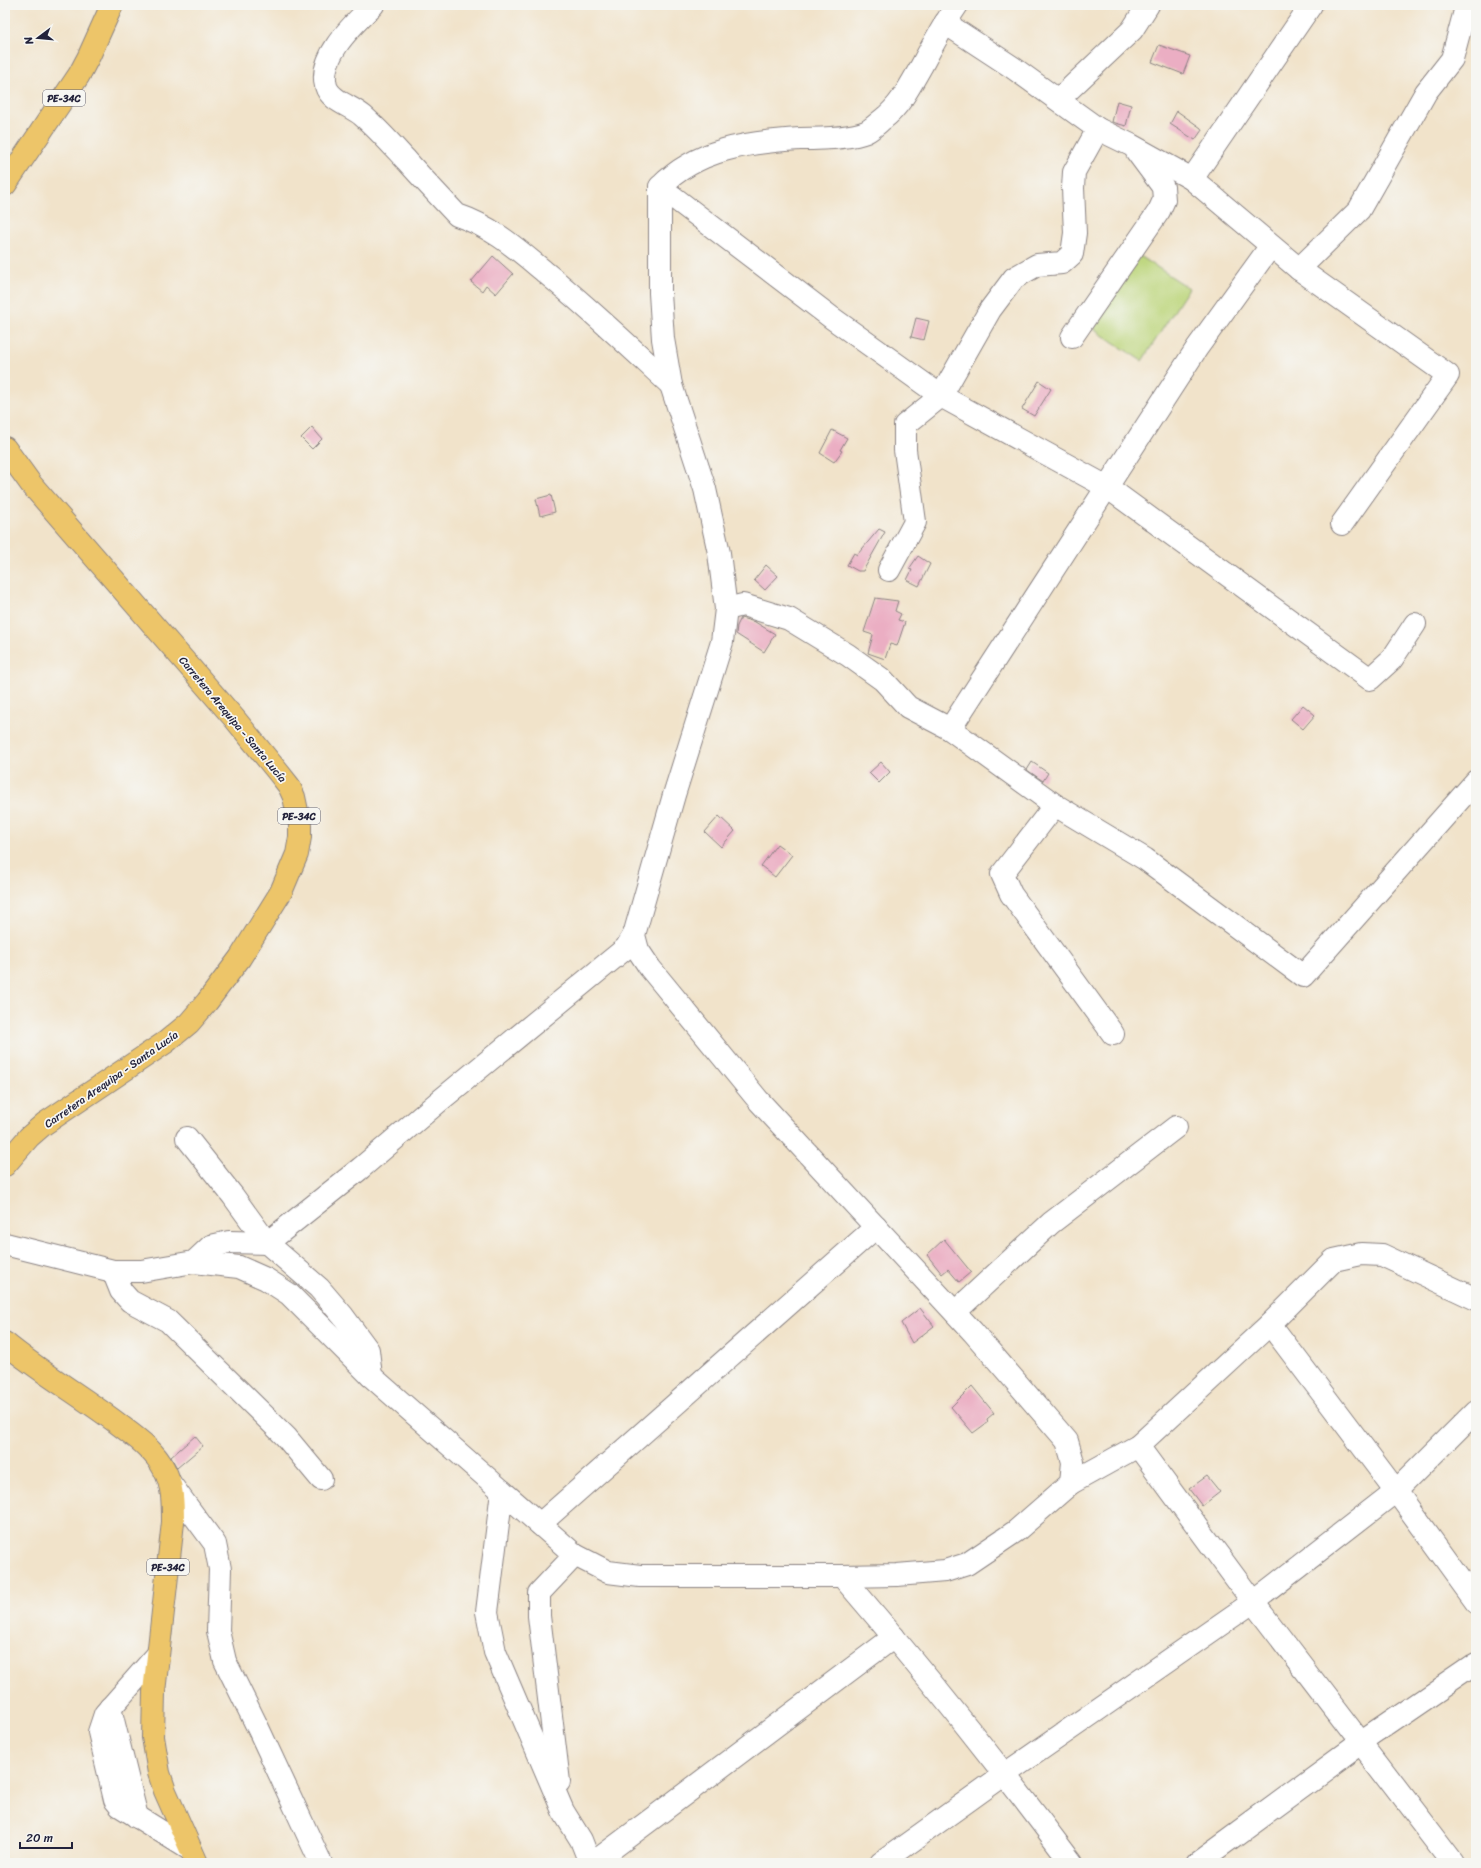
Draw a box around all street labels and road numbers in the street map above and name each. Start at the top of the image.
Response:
road number: PE-34C [43,90,85,106]
street label: Carretera Arequipa - Santa Lucía [174,652,292,787]
road number: PE-34C [278,808,320,824]
street label: Carretera Arequipa - Santa Lucía [40,1025,183,1133]
road number: PE-34C [147,1559,189,1575]

